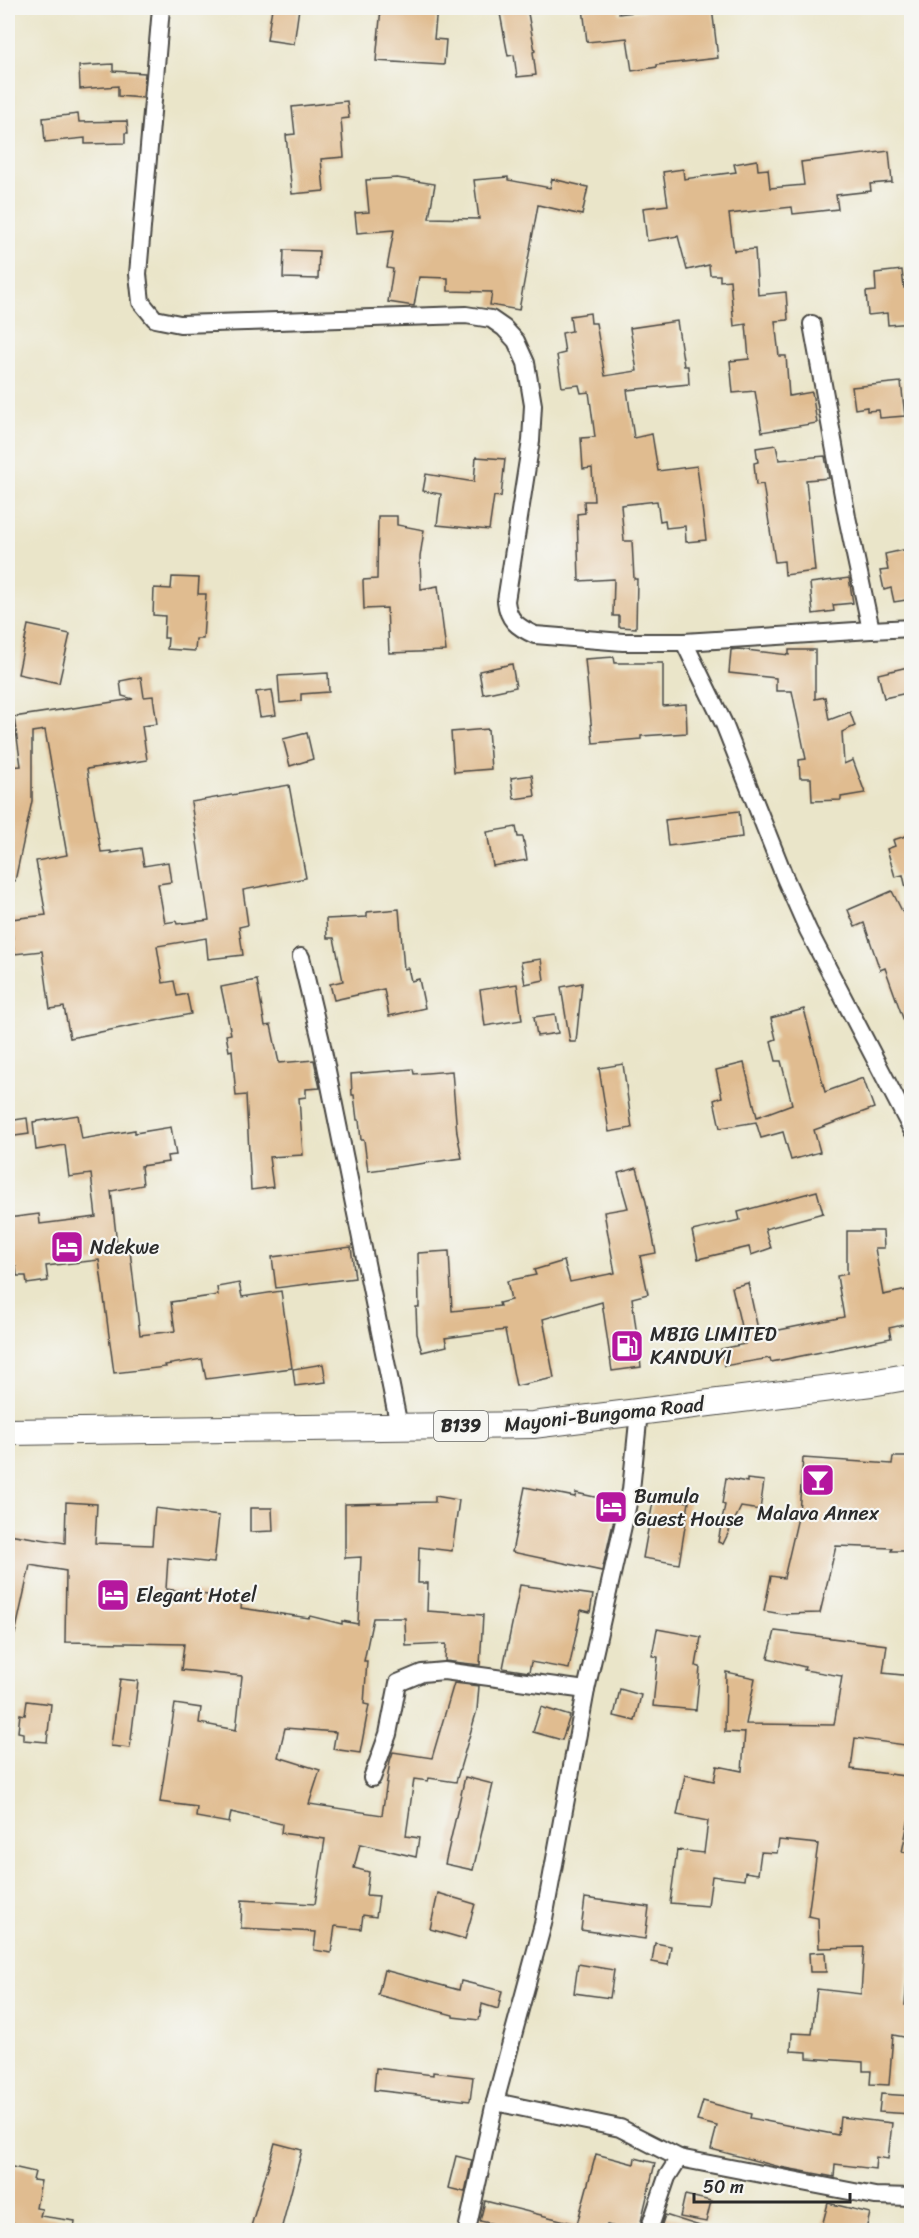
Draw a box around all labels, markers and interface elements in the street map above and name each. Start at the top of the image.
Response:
hotel icon: Ndekwe [49,1229,85,1265]
place label: Ndekwe [90,1230,159,1265]
place label: MBIG LIMITED KANDUYI [650,1317,776,1375]
fuel station icon: MBIG LIMITED KANDUYI [609,1328,645,1364]
street label: Mayoni-Bungoma Road [503,1386,707,1442]
road number: B139 [434,1411,488,1441]
bar icon: Malava Annex [800,1462,836,1498]
place label: Bumula Guest House [634,1479,744,1537]
hotel icon: Bumula Guest House [593,1489,629,1525]
place label: Malava Annex [757,1496,880,1531]
hotel icon: Elegant Hotel [95,1577,131,1613]
place label: Elegant Hotel [136,1578,257,1613]
scale bar [694,2166,850,2204]
text: 50 m [703,2171,744,2203]

